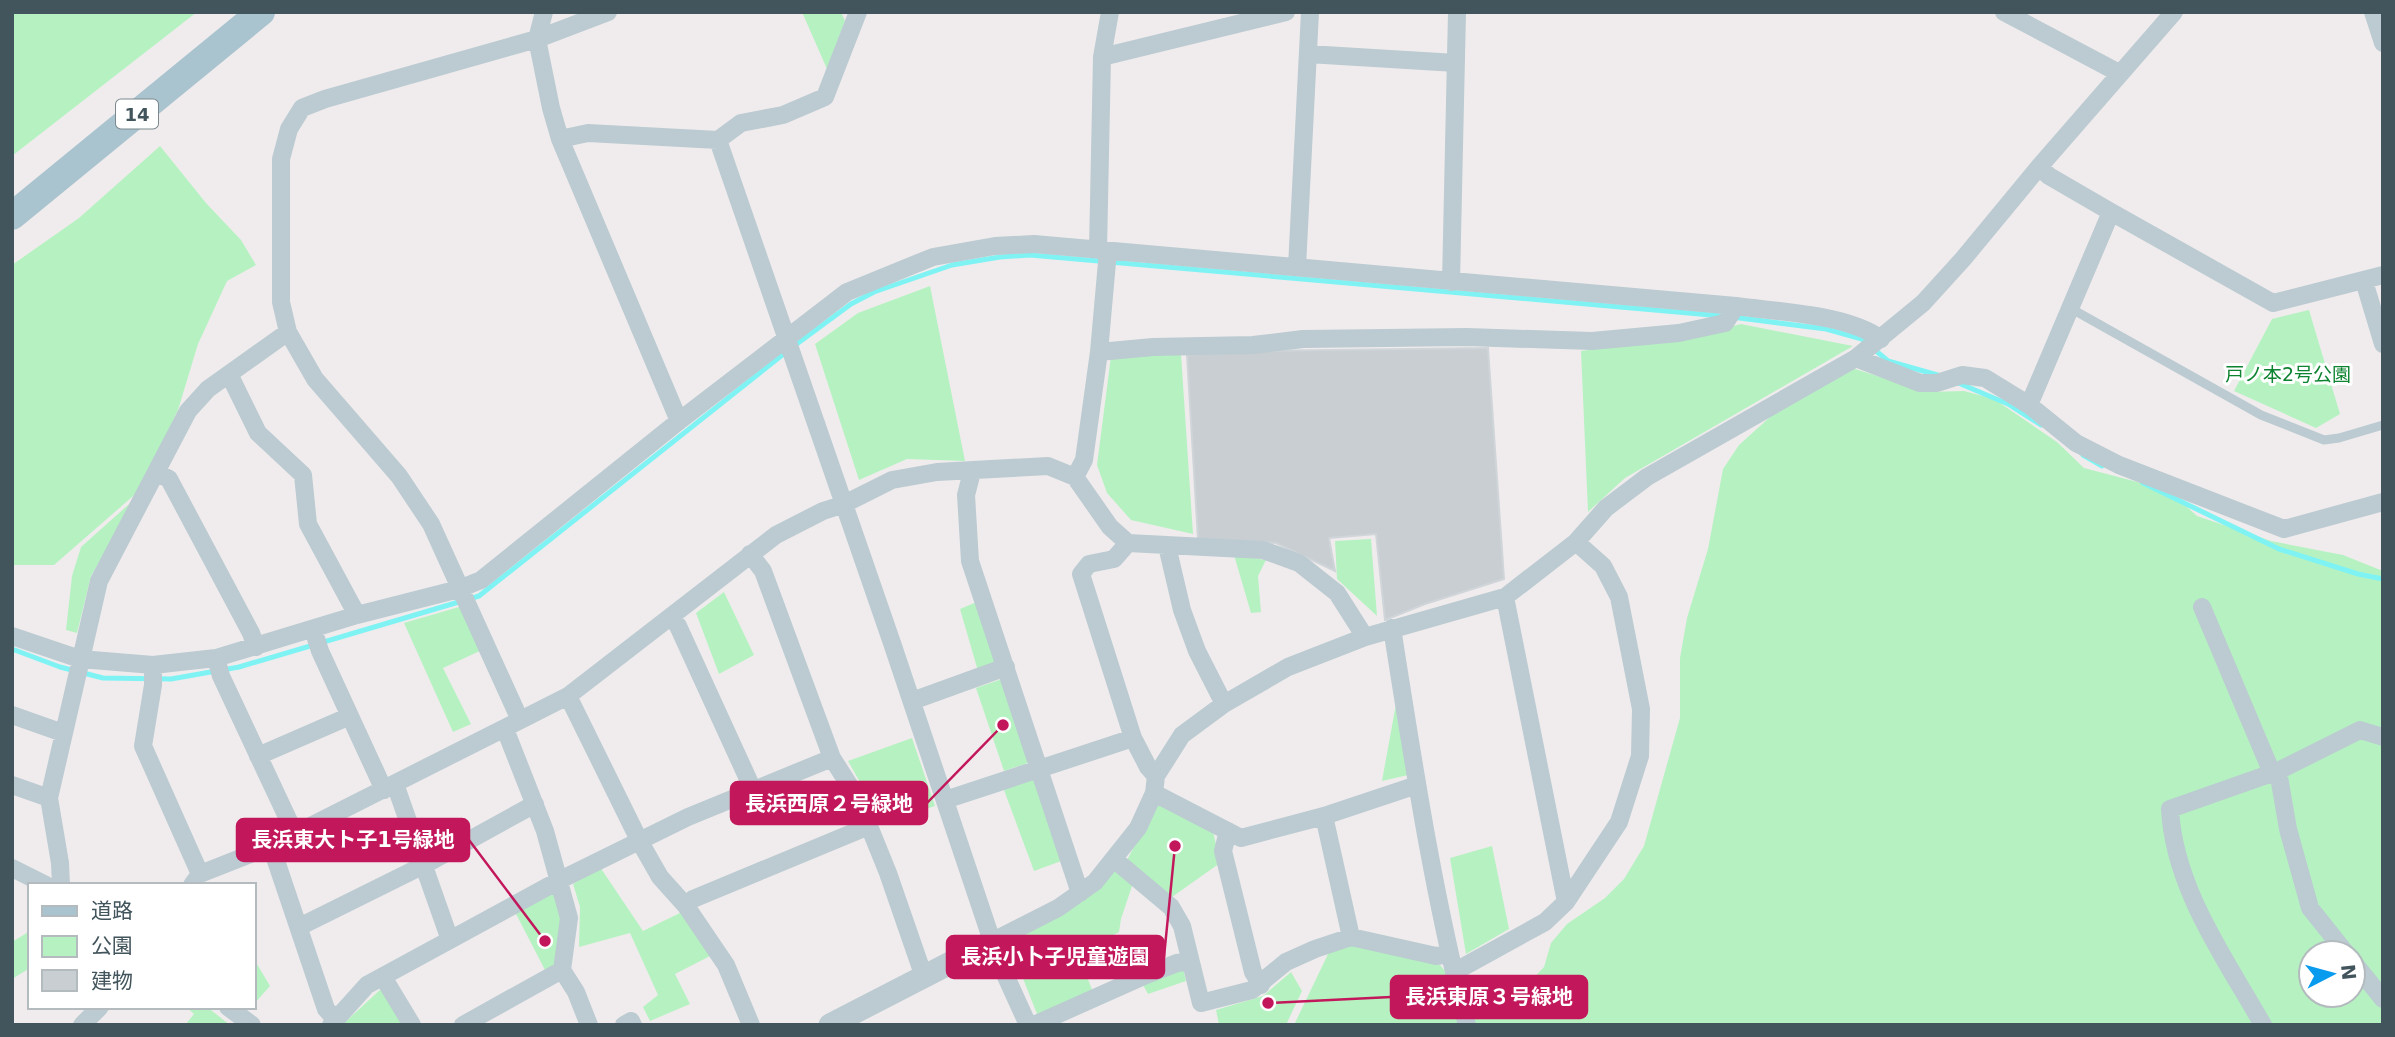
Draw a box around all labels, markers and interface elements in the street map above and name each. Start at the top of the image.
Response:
road number: 14 [116,100,158,128]
park label: 戸ノ本2号公園 [2225,363,2351,385]
callout: 長浜西原２号緑地 [731,782,927,824]
text: 長浜西原２号緑地 [745,792,913,816]
callout: 長浜東大ト子1号緑地 [237,819,469,861]
text: 長浜東大ト子1号緑地 [251,828,455,852]
legend [28,883,256,1009]
text: 道路 [91,899,133,923]
text: 公園 [91,934,133,958]
callout: 長浜小卜子児童遊園 [947,936,1164,978]
north arrow [2297,939,2367,1009]
text: 長浜小卜子児童遊園 [961,945,1150,969]
text: N [2337,963,2361,981]
text: 建物 [91,969,133,993]
callout: 長浜東原３号緑地 [1391,976,1587,1018]
text: 長浜東原３号緑地 [1405,985,1573,1009]

